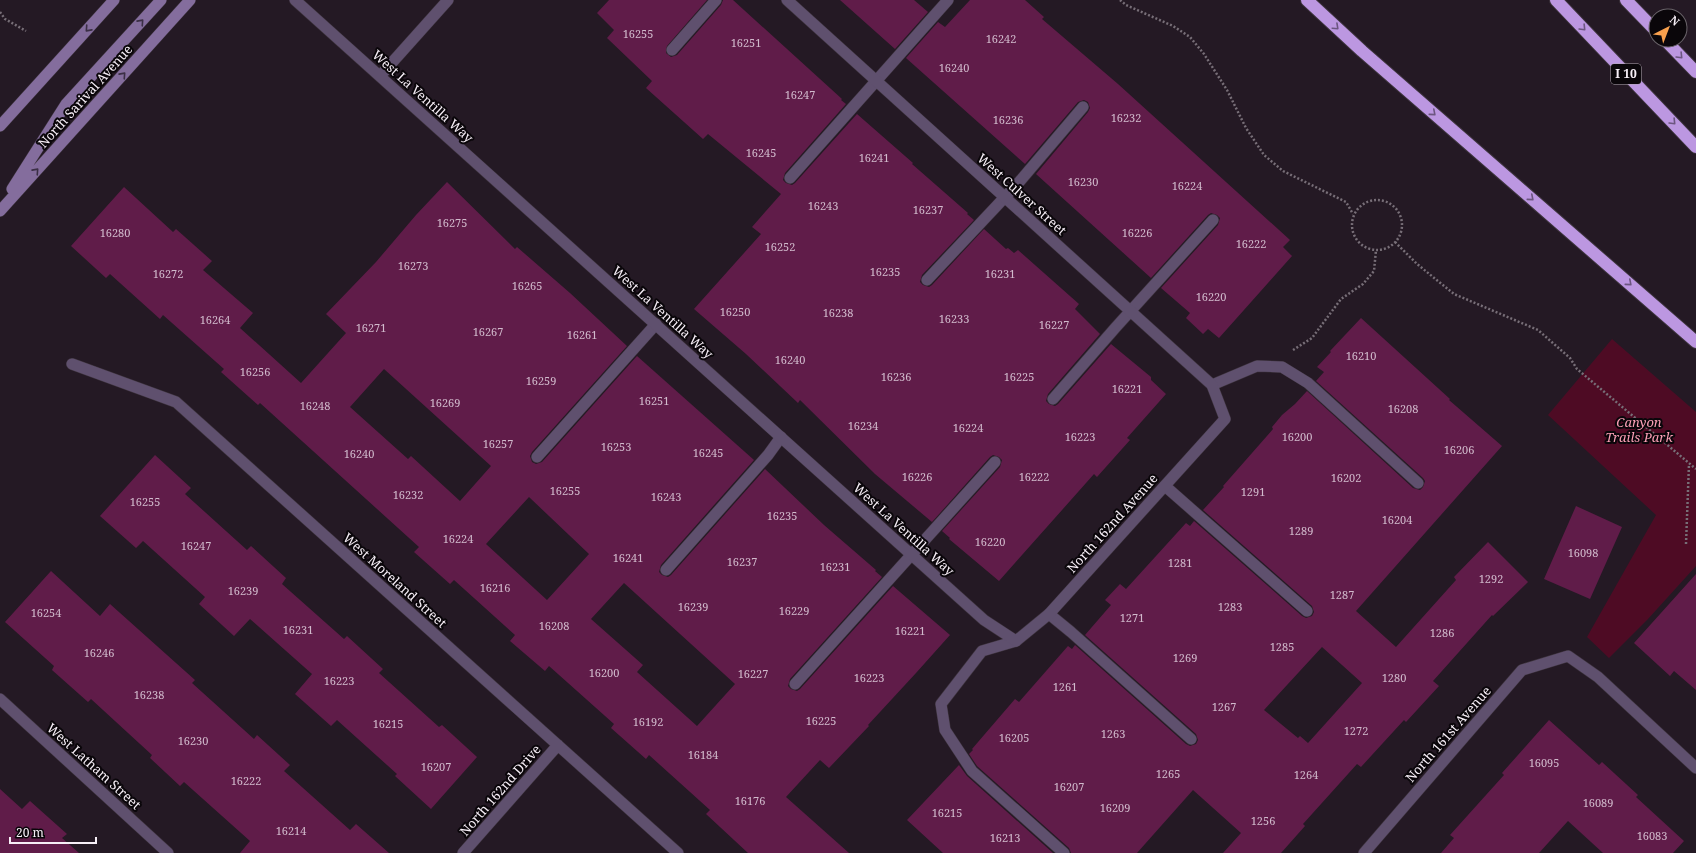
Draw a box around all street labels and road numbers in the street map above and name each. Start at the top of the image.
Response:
street label: North Sarival Avenue [34,40,136,151]
street label: West La Ventilla Way [369,46,478,147]
road number: I 10 [1611,64,1641,84]
street label: West Culver Street [974,149,1071,239]
street label: West La Ventilla Way [609,262,718,363]
street label: North 162nd Avenue [1063,469,1161,576]
street label: West La Ventilla Way [850,479,959,580]
street label: West Moreland Street [339,529,451,632]
street label: North 161st Avenue [1401,682,1495,786]
street label: West Latham Street [43,719,145,813]
street label: North 162nd Drive [455,740,545,840]

